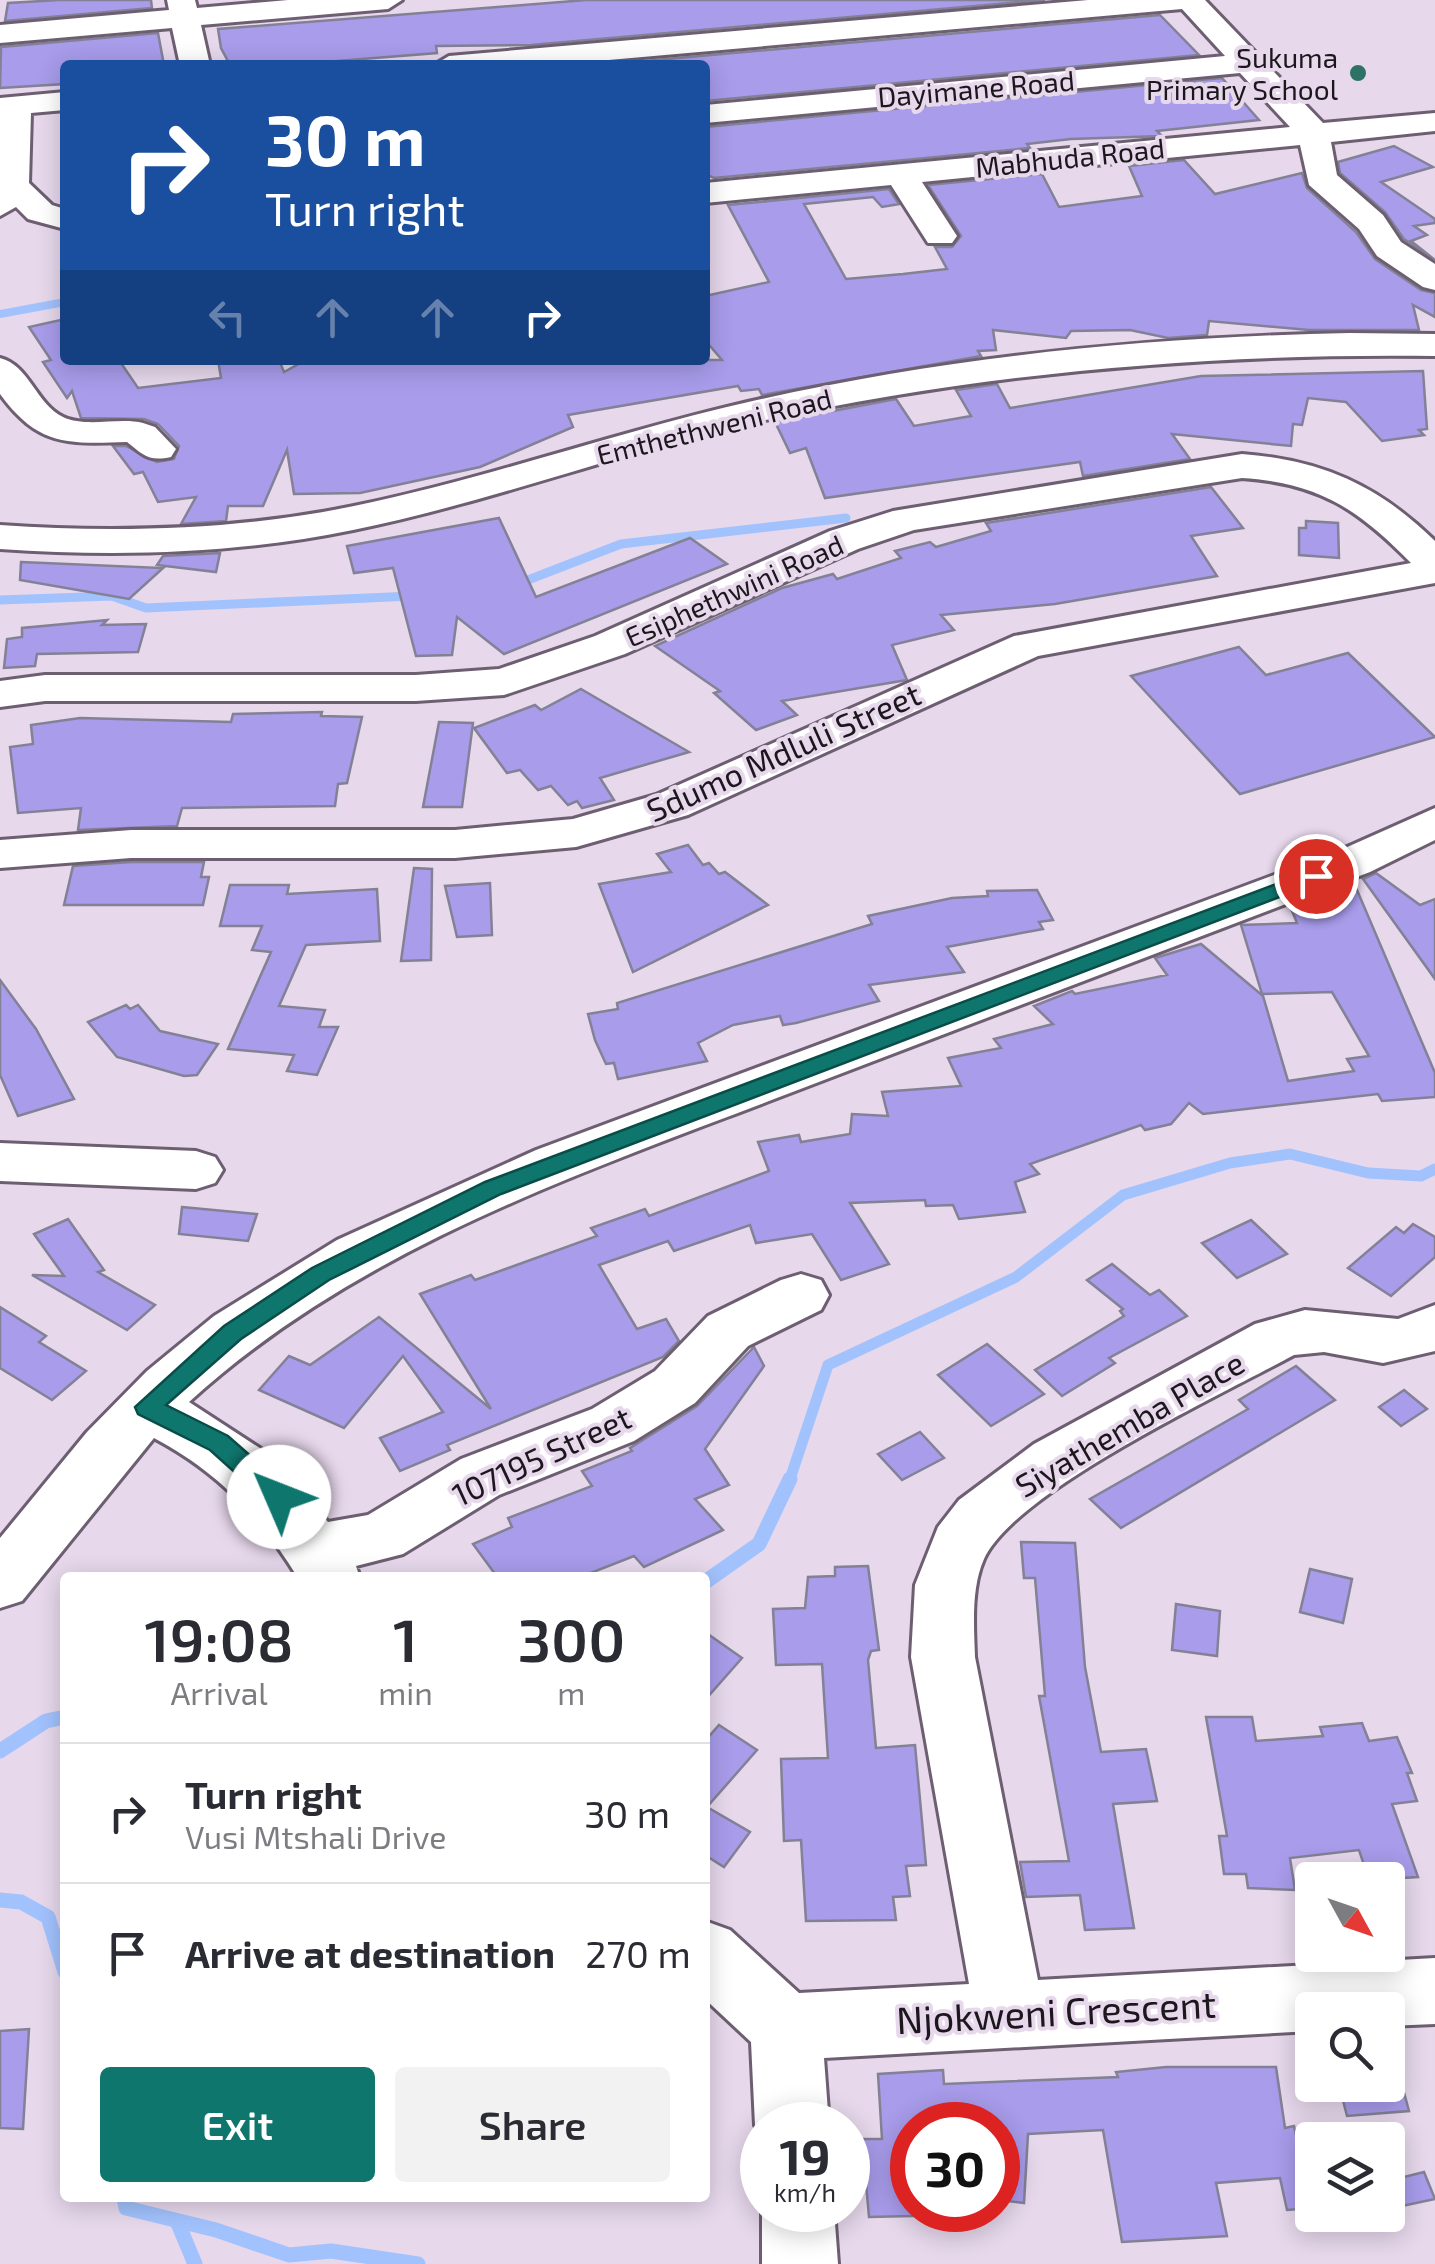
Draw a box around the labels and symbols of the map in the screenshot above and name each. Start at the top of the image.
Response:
place label: Sukuma Primary School [1146,40,1339,106]
street label: Dayimane Road [876,62,1076,114]
marker: Sukuma Primary School [1347,62,1369,84]
street label: Mabhuda Road [974,130,1166,184]
street label: Emthethweni Road [593,380,835,472]
street label: Esiphethwini Road [620,527,848,653]
street label: Sdumo Mdluli Street [640,674,926,828]
pin [1274,834,1359,919]
street label: Siyathemba Place [1008,1342,1250,1504]
street label: 107195 Street [446,1397,636,1513]
position arrow [227,1445,331,1549]
north arrow [1295,1862,1405,1972]
street label: Njokweni Crescent [895,1980,1217,2042]
speed limit sign: 30 [890,2102,1020,2232]

